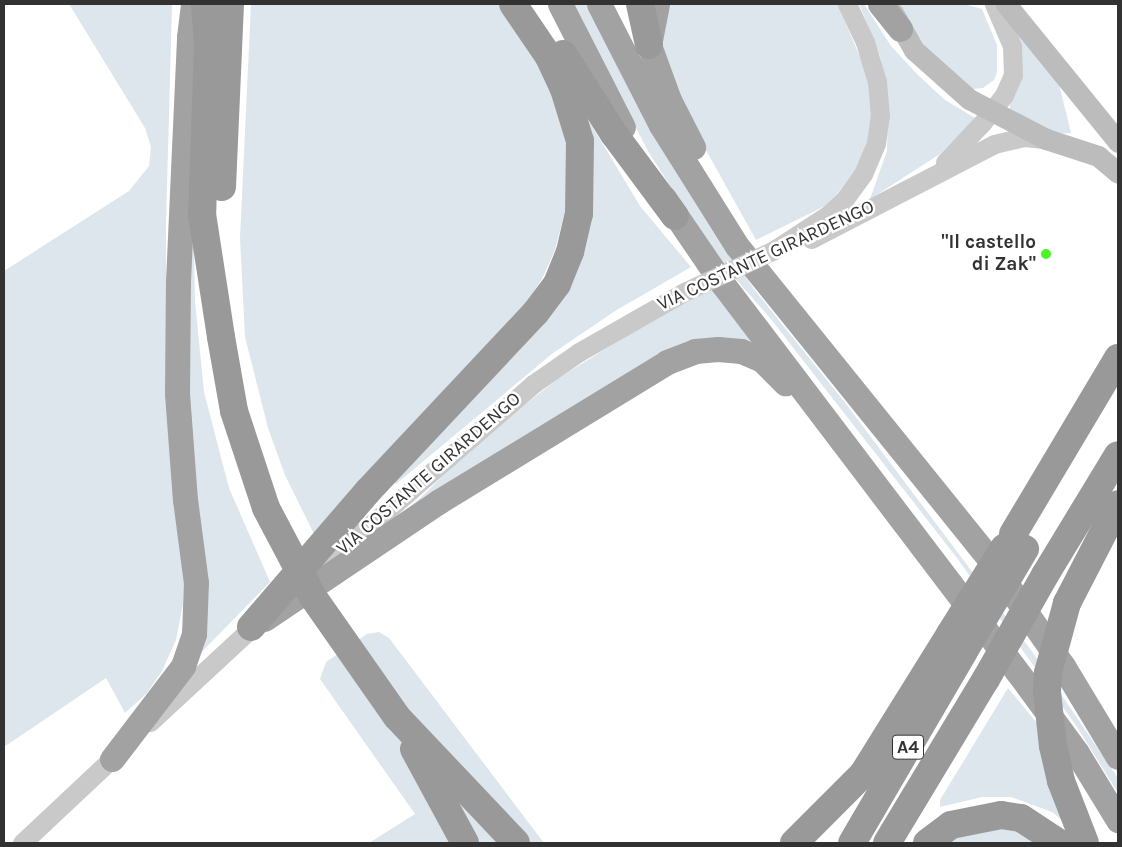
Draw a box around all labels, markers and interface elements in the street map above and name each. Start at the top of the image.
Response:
street label: VIA COSTANTE GIRARDENGO [654,196,878,316]
place label: "Il castello di Zak" [941,232,1036,276]
marker: "Il castello di Zak" [1040,248,1052,260]
street label: VIA COSTANTE GIRARDENGO [332,388,526,560]
road number: A4 [892,732,924,762]

